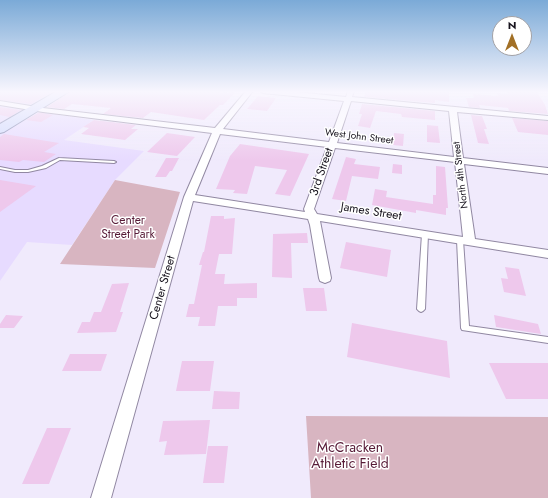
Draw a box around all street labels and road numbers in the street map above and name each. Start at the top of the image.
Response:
street label: West John Street [324,127,394,147]
street label: North 4th Street [451,141,471,209]
street label: 3rd Street [307,146,337,198]
street label: James Street [340,200,402,224]
street label: Center Street [147,254,179,322]

